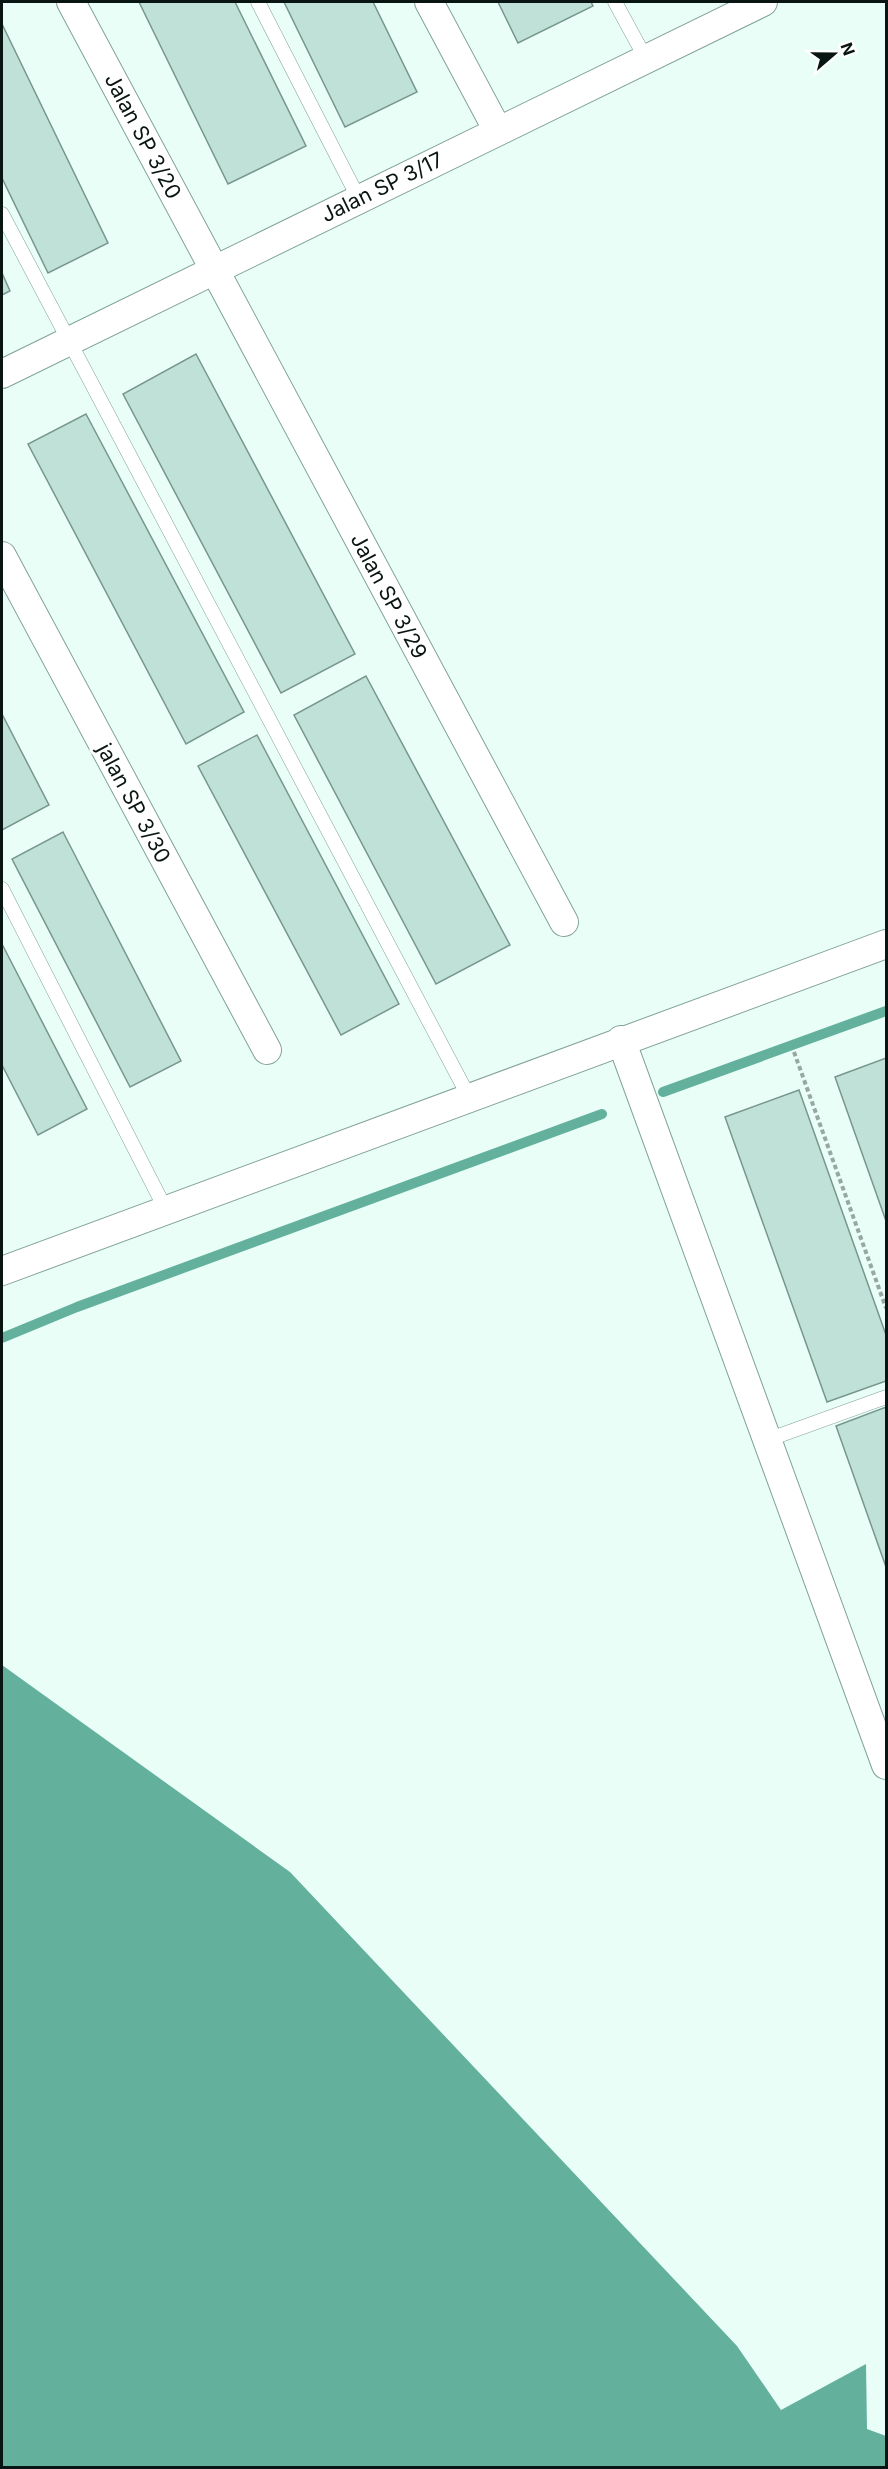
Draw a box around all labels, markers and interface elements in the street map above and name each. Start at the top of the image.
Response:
north arrow [804,24,864,84]
text: N [837,40,860,58]
street label: Jalan SP 3/20 [99,69,187,203]
street label: Jalan SP 3/17 [317,147,447,227]
street label: Jalan SP 3/29 [346,529,432,663]
street label: jalan SP 3/30 [92,738,176,867]

